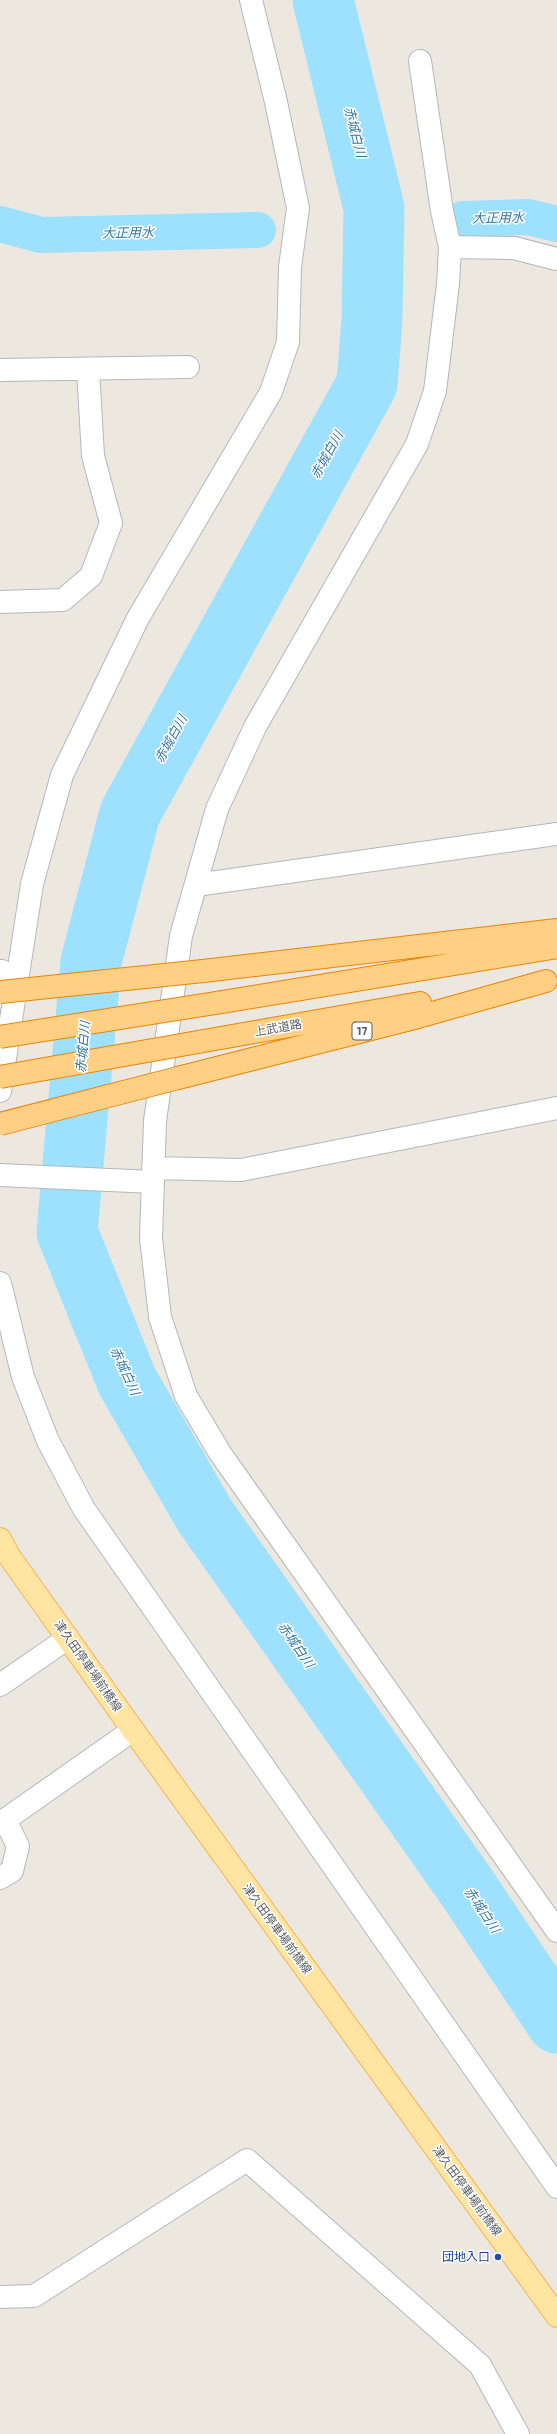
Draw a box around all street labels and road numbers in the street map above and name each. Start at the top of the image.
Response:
street label: 上武道路 [253,1017,303,1039]
road number: 17 [352,1022,372,1040]
street label: 津久田停車場前橋線 [51,1618,125,1714]
street label: 津久田停車場前橋線 [239,1881,315,1977]
street label: 津久田停車場前橋線 [429,2143,505,2239]

